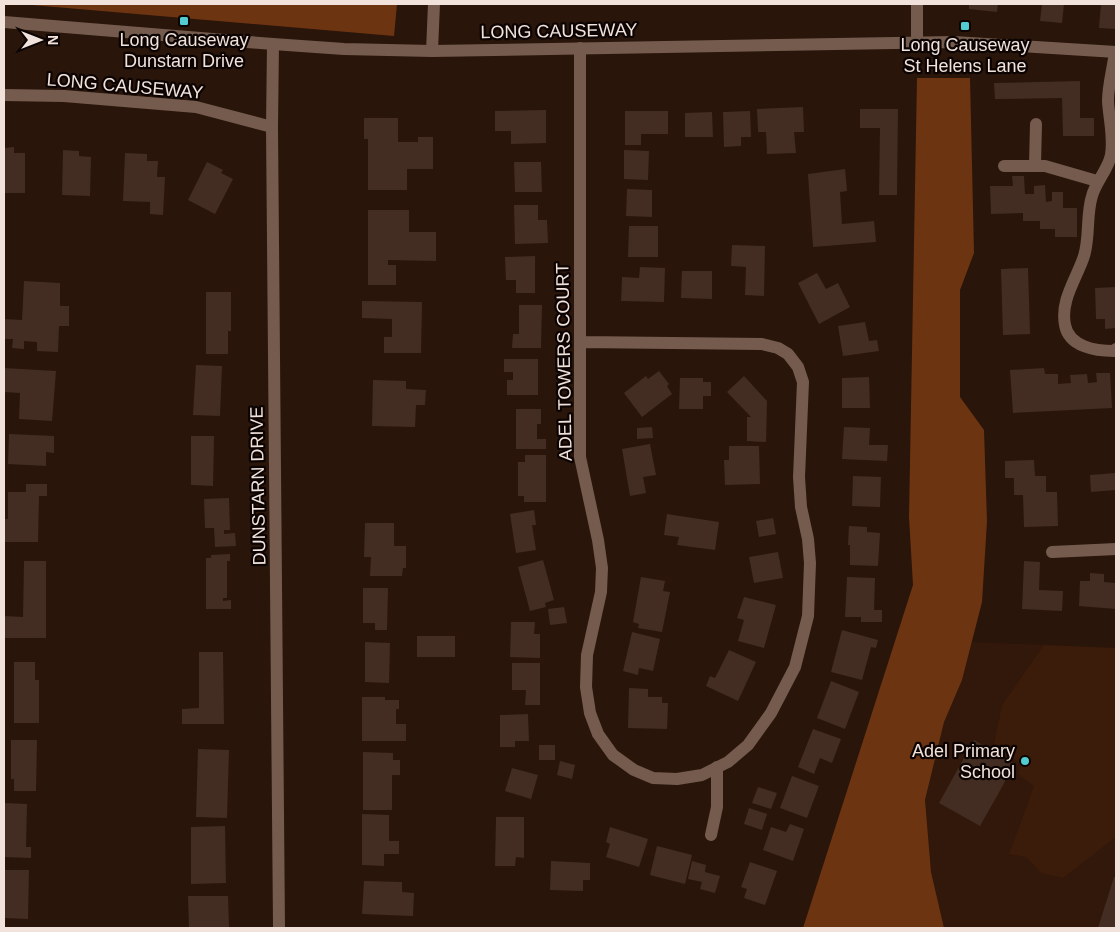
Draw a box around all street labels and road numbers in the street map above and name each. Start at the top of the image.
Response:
street label: LONG CAUSEWAY [480,20,638,42]
street label: LONG CAUSEWAY [46,69,204,103]
street label: ADEL TOWERS COURT [552,263,576,461]
street label: DUNSTARN DRIVE [247,406,269,566]

